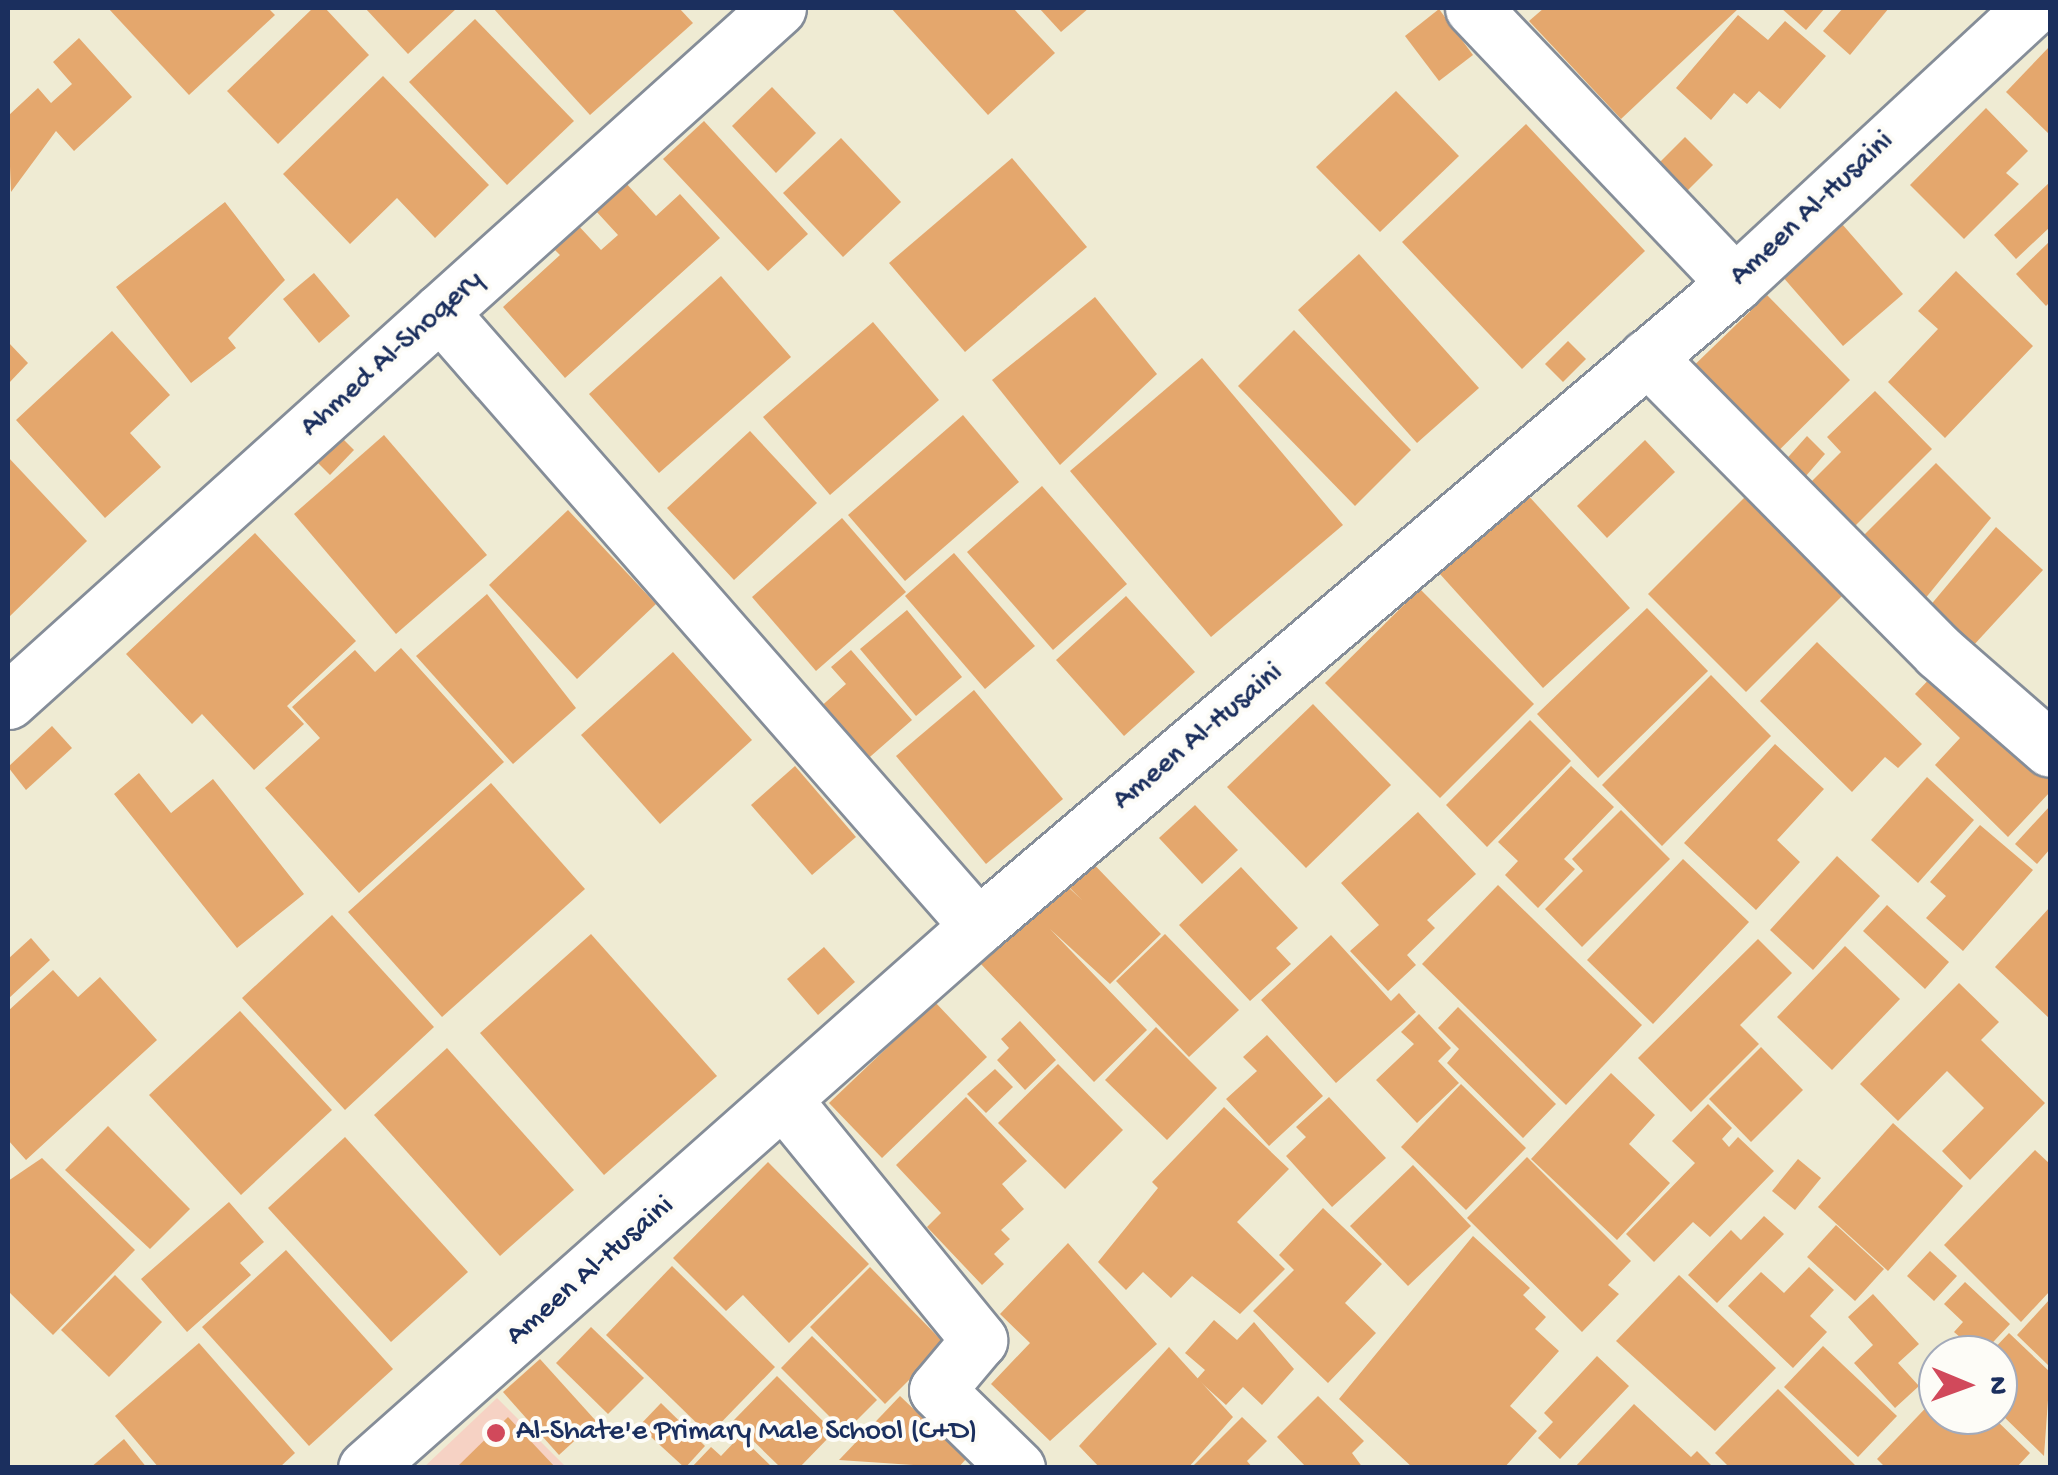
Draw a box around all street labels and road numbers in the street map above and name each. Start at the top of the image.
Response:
street label: Ameen Al-Husaini [1723,125,1903,295]
street label: Ahmed Al-Shoqery [294,264,492,446]
street label: Ameen Al-Husaini [1107,656,1291,820]
street label: Ameen Al-Husaini [499,1189,683,1355]

